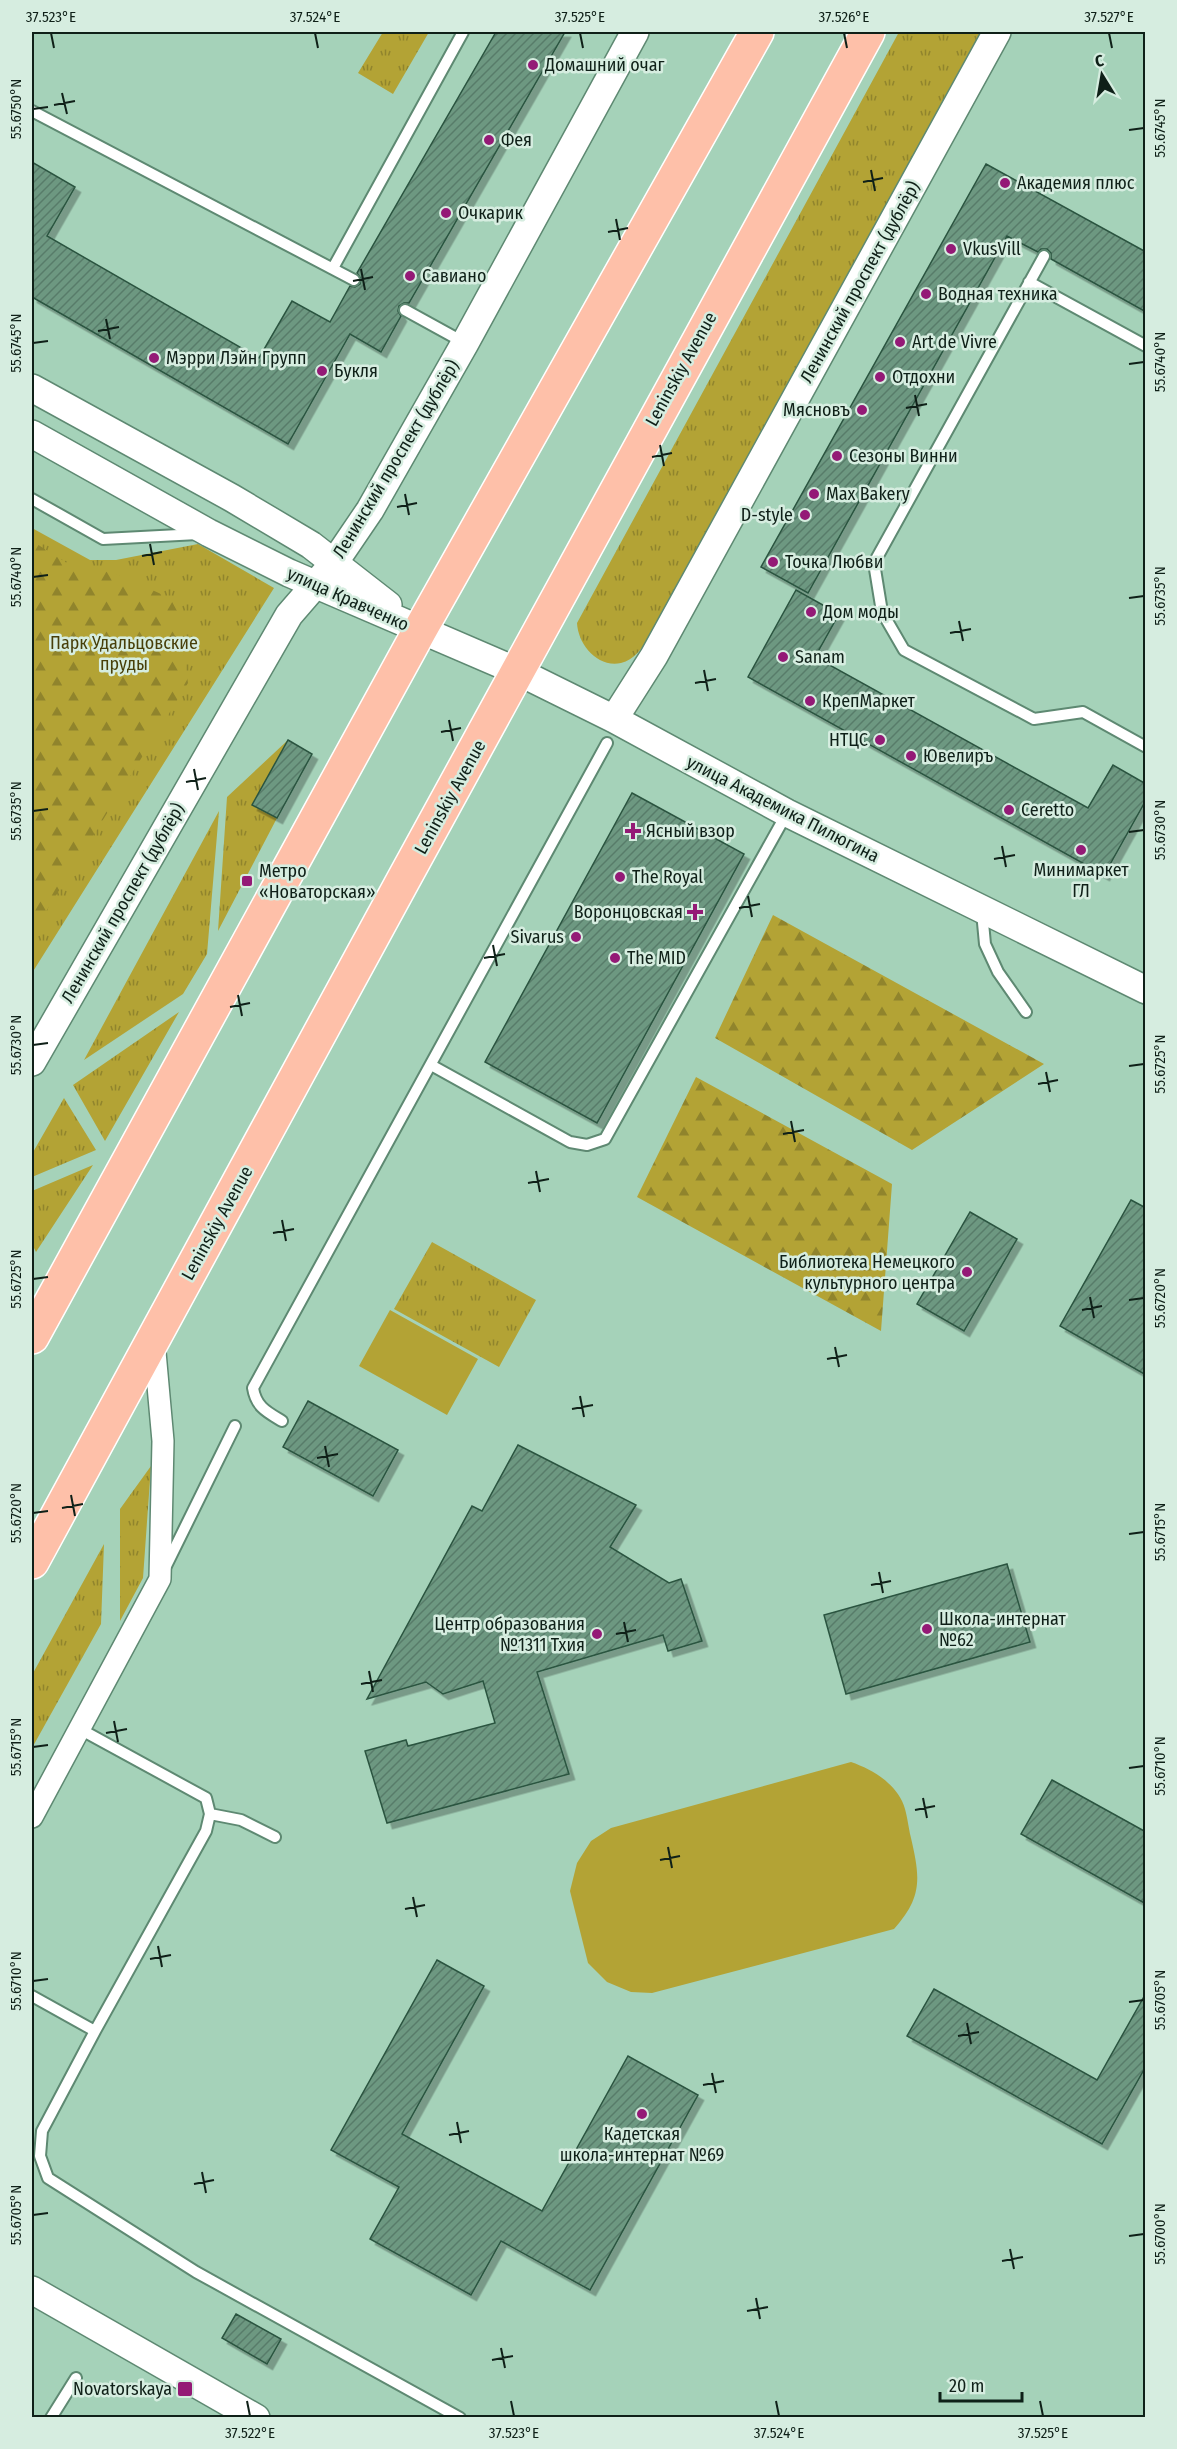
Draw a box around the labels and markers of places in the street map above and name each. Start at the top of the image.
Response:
place label: Домашний очаг [544,54,664,76]
marker: Домашний очаг [526,58,540,72]
place label: Фея [501,129,532,151]
marker: Фея [482,133,496,147]
place label: Академия плюс [1017,172,1135,194]
marker: Академия плюс [998,176,1012,190]
place label: Очкарик [458,202,523,224]
marker: Очкарик [439,206,453,220]
place label: VkusVill [963,238,1021,260]
marker: VkusVill [944,242,958,256]
place label: Савиано [422,265,486,287]
marker: Савиано [403,269,417,283]
place label: Водная техника [938,283,1058,305]
marker: Водная техника [919,287,933,301]
place label: Art de Vivre [912,331,997,353]
marker: Art de Vivre [893,335,907,349]
place label: Мэрри Лэйн Групп [166,347,307,369]
marker: Мэрри Лэйн Групп [147,351,161,365]
place label: Букля [334,360,378,382]
marker: Букля [315,364,329,378]
place label: Отдохни [892,366,955,388]
marker: Отдохни [873,370,887,384]
place label: Мясновъ [783,399,850,421]
marker: Мясновъ [855,403,869,417]
place label: Сезоны Винни [849,445,958,467]
marker: Сезоны Винни [830,449,844,463]
place label: Max Bakery [826,483,910,505]
marker: Max Bakery [807,487,821,501]
place label: D-style [741,504,793,526]
marker: D-style [798,508,812,522]
place label: Точка Любви [785,551,883,573]
marker: Точка Любви [766,555,780,569]
place label: Дом моды [822,601,899,623]
marker: Дом моды [804,605,818,619]
place label: Sanam [795,646,845,668]
marker: Sanam [776,650,790,664]
place label: КрепМаркет [822,690,916,712]
marker: КрепМаркет [803,694,817,708]
place label: НТЦС [829,729,868,751]
marker: НТЦС [873,733,887,747]
place label: Ювелиръ [923,745,993,767]
marker: Ювелиръ [904,749,918,763]
place label: Ceretto [1021,799,1074,821]
marker: Ceretto [1002,803,1016,817]
place label: Ясный взор [646,820,735,842]
marker: Ясный взор [624,822,642,840]
marker: Минимаркет ГЛ [1074,843,1088,857]
place label: Минимаркет ГЛ [1033,859,1129,902]
place label: Метро «Новаторская» [259,860,376,903]
place label: The Royal [632,866,703,888]
marker: The Royal [613,870,627,884]
marker: Метро «Новаторская» [240,874,254,888]
place label: Воронцовская [574,901,683,923]
marker: Воронцовская [688,905,702,919]
place label: Sivarus [511,926,564,948]
marker: Sivarus [569,930,583,944]
place label: The MID [627,947,686,969]
marker: The MID [608,951,622,965]
place label: Библиотека Немецкого культурного центра [779,1251,955,1294]
marker: Библиотека Немецкого культурного центра [960,1265,974,1279]
place label: Школа-интернат №62 [939,1608,1067,1651]
place label: Центр образования №1311 Тхия [434,1613,585,1656]
marker: Школа-интернат №62 [920,1622,934,1636]
marker: Центр образования №1311 Тхия [590,1627,604,1641]
marker: Кадетская школа-интернат №69 [635,2107,649,2121]
place label: Кадетская школа-интернат №69 [560,2123,724,2166]
place label: Novatorskaya [73,2378,172,2400]
marker: Novatorskaya [176,2380,194,2398]

